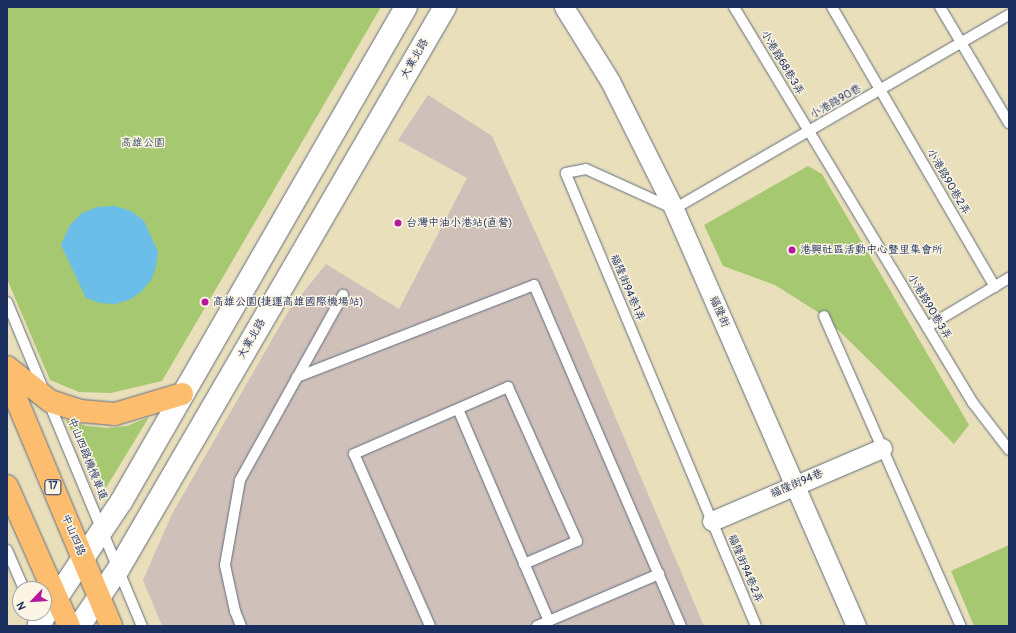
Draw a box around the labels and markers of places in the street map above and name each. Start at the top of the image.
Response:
place label: 台灣中油小港站(直營) [406,216,512,230]
marker: 台灣中油小港站(直營) [393,218,403,228]
place label: 港興社區活動中心暨里集會所 [800,243,943,257]
marker: 港興社區活動中心暨里集會所 [787,245,797,255]
place label: 高雄公園(捷運高雄國際機場站) [213,295,363,309]
marker: 高雄公園(捷運高雄國際機場站) [200,297,210,307]

